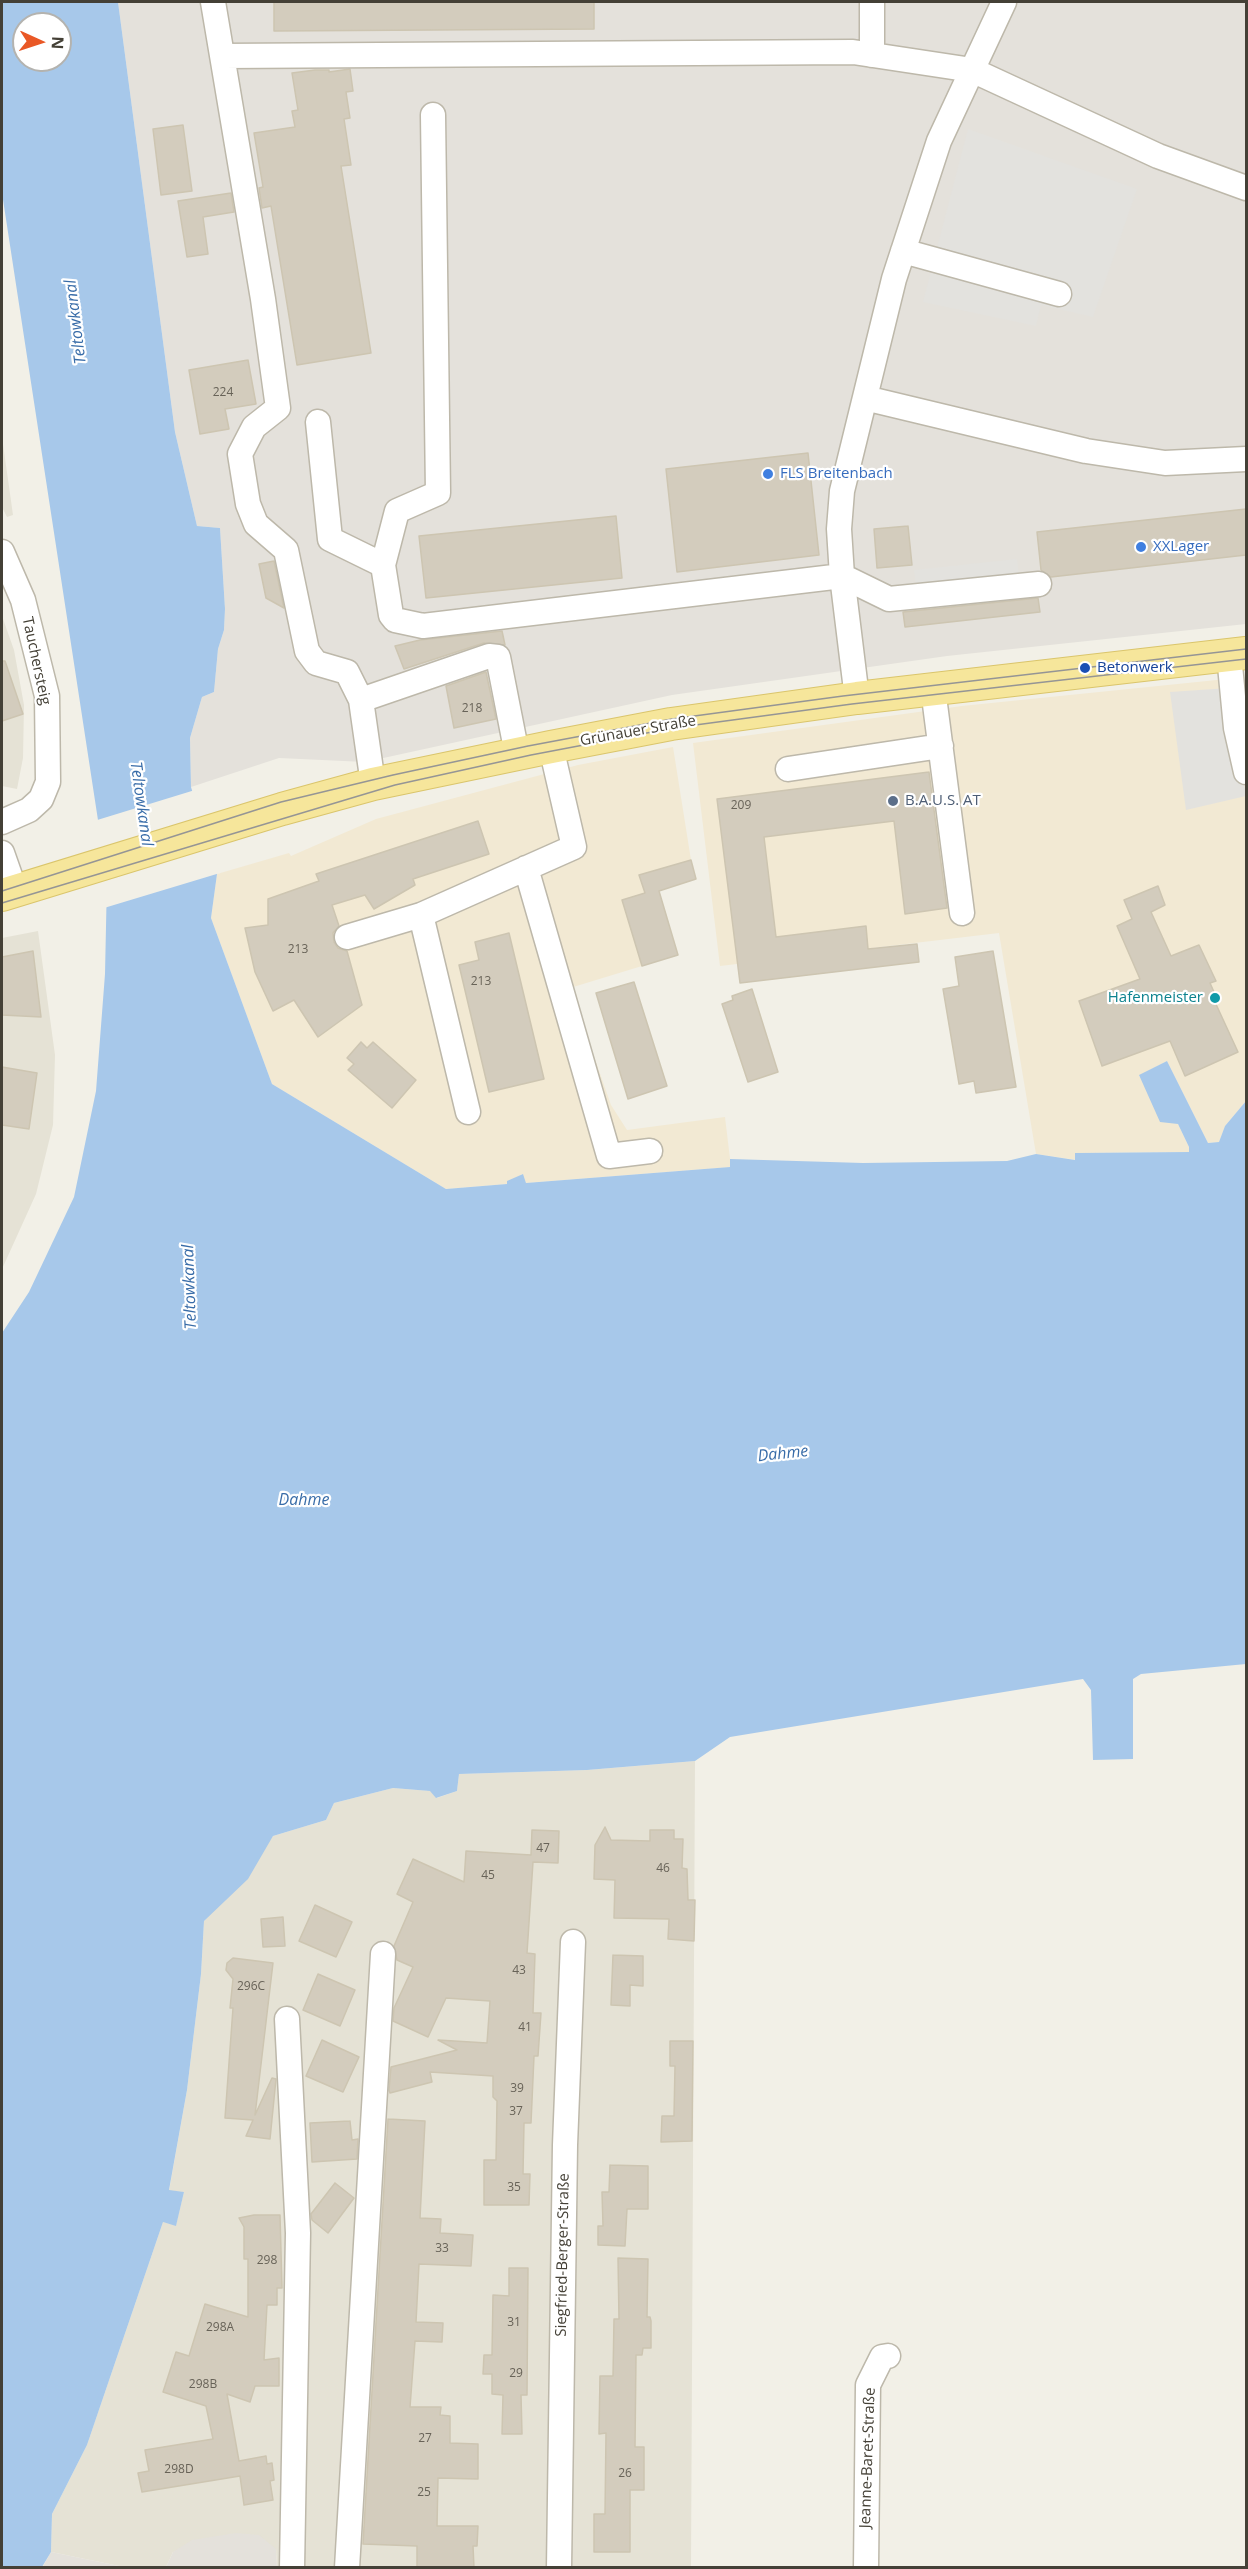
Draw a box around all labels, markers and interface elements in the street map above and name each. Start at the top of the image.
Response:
north arrow [12,12,72,72]
text: N [47,36,69,50]
water label: Teltowkanal [61,279,91,365]
house number: 224 [213,386,233,400]
place label: FLS Breitenbach [780,465,893,483]
marker: FLS Breitenbach [761,467,775,481]
place label: XXLager [1153,538,1209,556]
marker: XXLager [1134,540,1148,554]
street label: Tauchersteig [18,615,54,707]
place label: Betonwerk [1097,659,1173,677]
marker: Betonwerk [1078,661,1092,675]
house number: 218 [462,702,482,716]
street label: Grünauer Straße [579,712,697,750]
water label: Teltowkanal [126,761,156,847]
place label: B.A.U.S. AT [905,792,981,810]
marker: B.A.U.S. AT [886,794,900,808]
house number: 209 [731,799,751,813]
house number: 213 [288,943,308,957]
house number: 213 [471,975,491,989]
place label: Hafenmeister [1108,989,1203,1007]
marker: Hafenmeister [1208,991,1222,1005]
water label: Teltowkanal [179,1244,201,1330]
water label: Dahme [757,1442,809,1466]
water label: Dahme [279,1490,329,1510]
house number: 47 [536,1842,550,1856]
house number: 46 [656,1862,670,1876]
house number: 45 [481,1869,495,1883]
house number: 43 [512,1964,526,1978]
house number: 296C [237,1980,265,1994]
house number: 41 [518,2021,532,2035]
house number: 39 [510,2082,524,2096]
house number: 37 [509,2105,523,2119]
street label: Siegfried-Berger-Straße [553,2173,573,2337]
house number: 35 [507,2181,521,2195]
house number: 33 [435,2242,449,2256]
house number: 298 [257,2254,277,2268]
house number: 31 [507,2316,521,2330]
house number: 298A [206,2321,234,2335]
house number: 29 [509,2367,523,2381]
house number: 298B [189,2378,217,2392]
street label: Jeanne-Baret-Straße [857,2387,879,2529]
house number: 27 [418,2432,432,2446]
house number: 298D [164,2463,194,2477]
house number: 26 [618,2467,632,2481]
house number: 25 [417,2486,431,2500]

